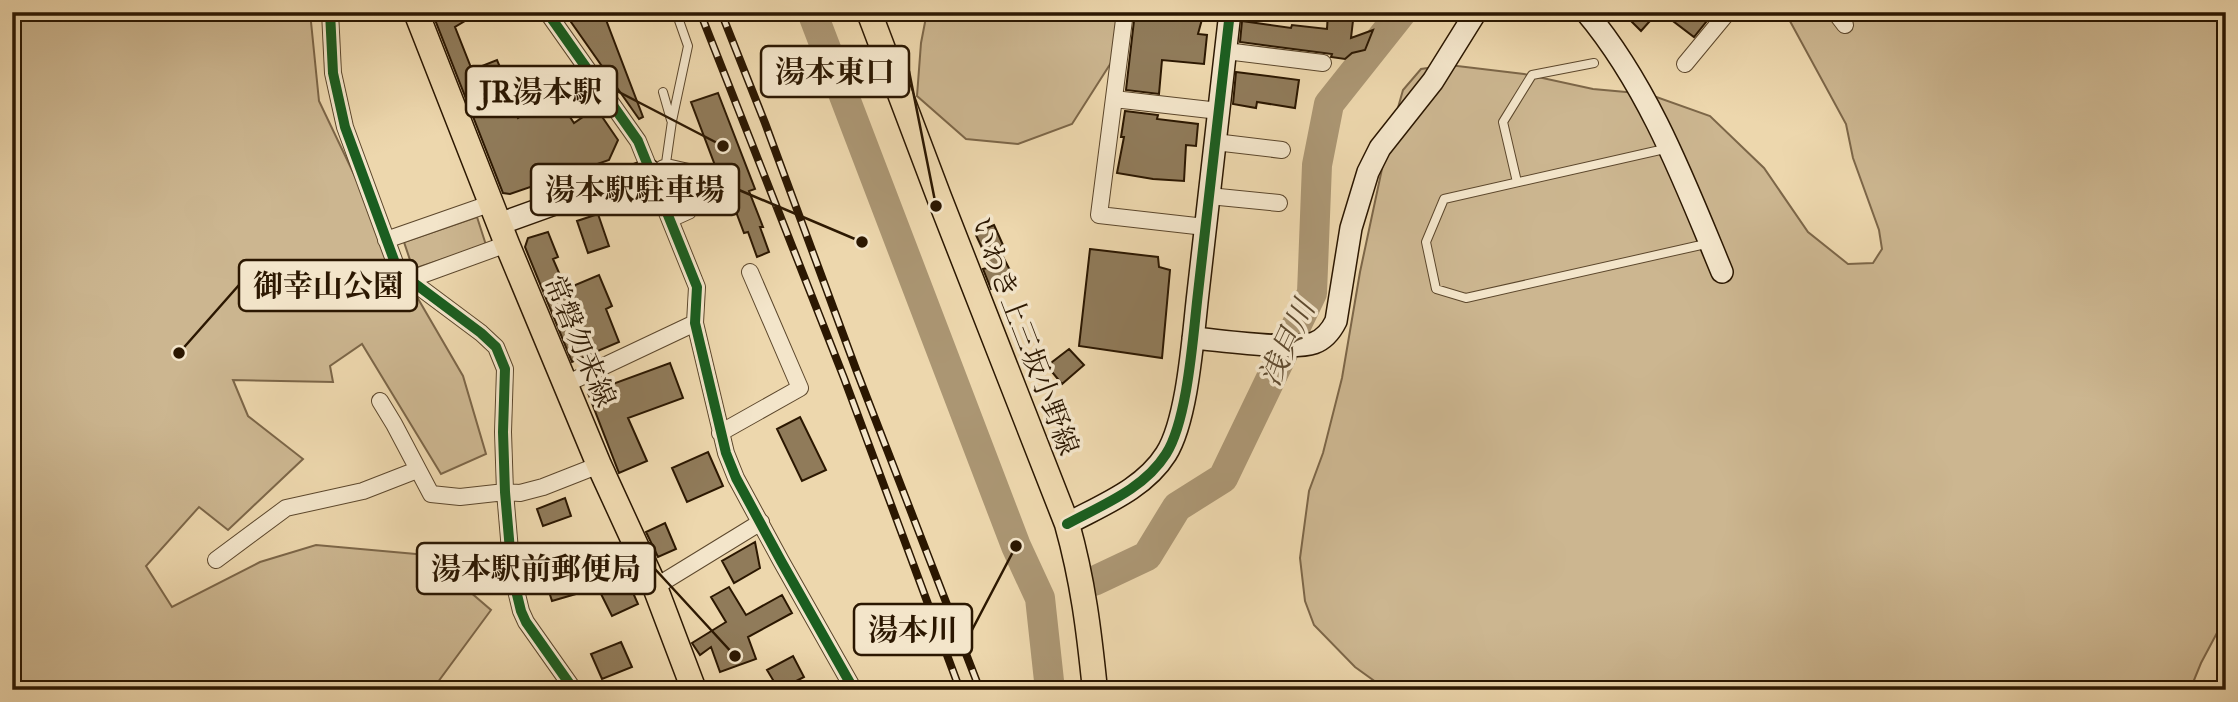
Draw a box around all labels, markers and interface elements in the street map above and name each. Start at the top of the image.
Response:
callout: 湯本東口 [761,46,909,97]
text: 湯本東口 [775,54,895,90]
callout: JR湯本駅 [466,66,617,117]
text: JR湯本駅 [475,74,603,111]
callout: 湯本駅駐車場 [531,164,739,215]
text: 湯本駅駐車場 [545,172,725,208]
street label: いわき上三坂小野線 [964,212,1086,460]
callout: 御幸山公園 [239,260,417,311]
text: 御幸山公園 [253,268,403,304]
street label: 常磐勿来線 [537,270,623,412]
water label: 浅貝川 [1252,292,1324,391]
callout: 湯本駅前郵便局 [417,543,655,594]
text: 湯本駅前郵便局 [431,551,641,587]
callout: 湯本川 [854,604,972,655]
text: 湯本川 [868,612,958,648]

